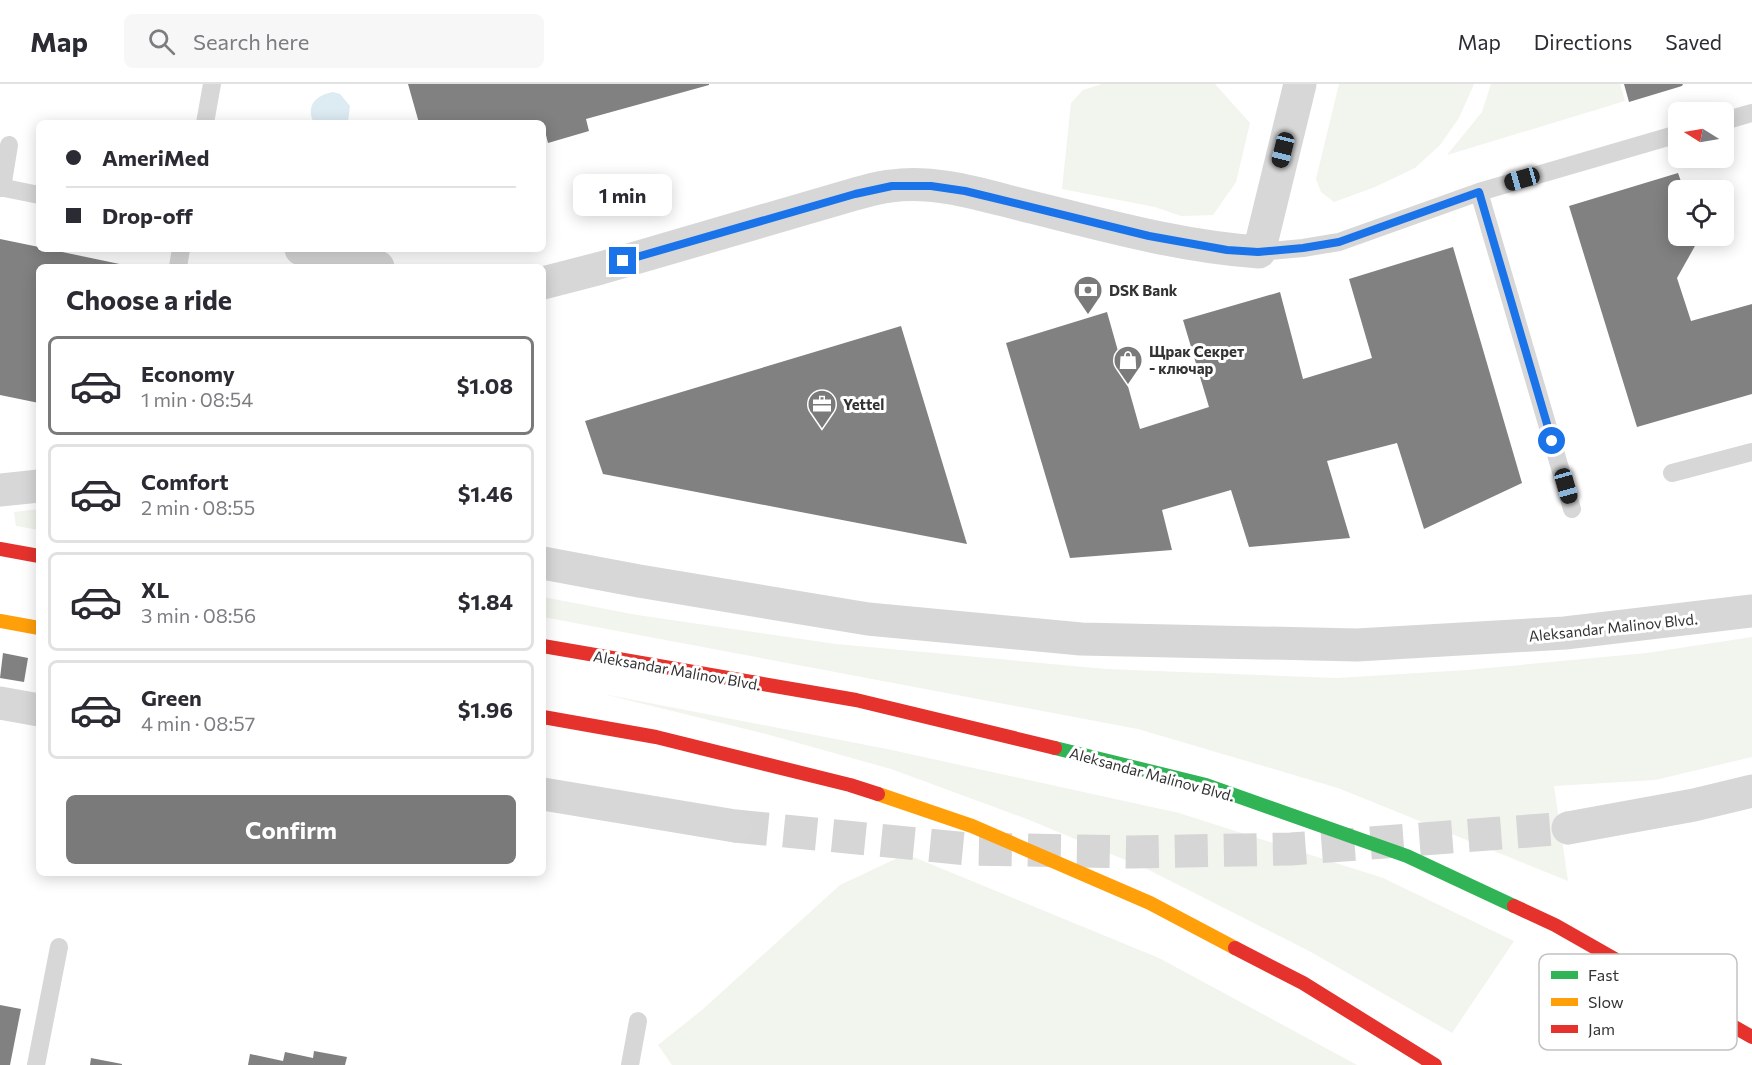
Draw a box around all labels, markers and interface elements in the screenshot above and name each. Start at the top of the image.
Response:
search box [124,14,544,68]
text: Map [30,24,88,58]
icon: search [145,25,178,58]
text: Search here [193,28,309,55]
text: Map [1458,29,1501,54]
text: Directions [1534,29,1632,54]
text: Saved [1665,29,1722,54]
north arrow [1668,102,1734,168]
map controls [1668,102,1734,246]
car [1270,130,1296,170]
text: AmeriMed [102,144,209,171]
car [1502,165,1542,193]
callout: 1 min [574,174,672,216]
button: locate [1668,180,1734,246]
text: 1 min [599,183,646,207]
text: Drop-off [102,202,193,229]
route end [609,247,636,274]
bank icon: DSK Bank [1072,274,1104,316]
place label: DSK Bank [1109,281,1178,299]
text: Choose a ride [66,283,232,316]
place label: Щрак Секрет - ключар [1149,342,1244,377]
shop icon: Щрак Секрет - ключар [1112,344,1144,386]
icon: car [69,359,123,413]
text: Economy [141,360,235,387]
text: $1.08 [457,372,513,399]
text: 1 min · 08:54 [141,387,253,411]
office icon: Yettel [806,388,838,430]
place label: Yettel [843,395,884,413]
route start [1538,427,1565,454]
car [1552,466,1580,506]
icon: car [69,467,123,521]
text: Comfort [141,468,229,495]
text: $1.46 [458,480,513,507]
text: 2 min · 08:55 [141,495,255,519]
icon: car [69,575,123,629]
text: XL [141,576,169,603]
text: $1.84 [458,588,513,615]
text: 3 min · 08:56 [141,603,256,627]
street label: Aleksandar Malinov Blvd. [1528,609,1698,645]
street label: Aleksandar Malinov Blvd. [592,646,762,694]
icon: car [69,683,123,737]
text: Green [141,684,202,711]
text: $1.96 [458,696,513,723]
text: 4 min · 08:57 [141,711,255,735]
street label: Aleksandar Malinov Blvd. [1068,743,1236,805]
button: Confirm [66,795,516,864]
legend [1539,954,1737,1050]
text: Fast [1588,965,1619,984]
text: Slow [1588,992,1624,1011]
text: Jam [1588,1019,1615,1038]

